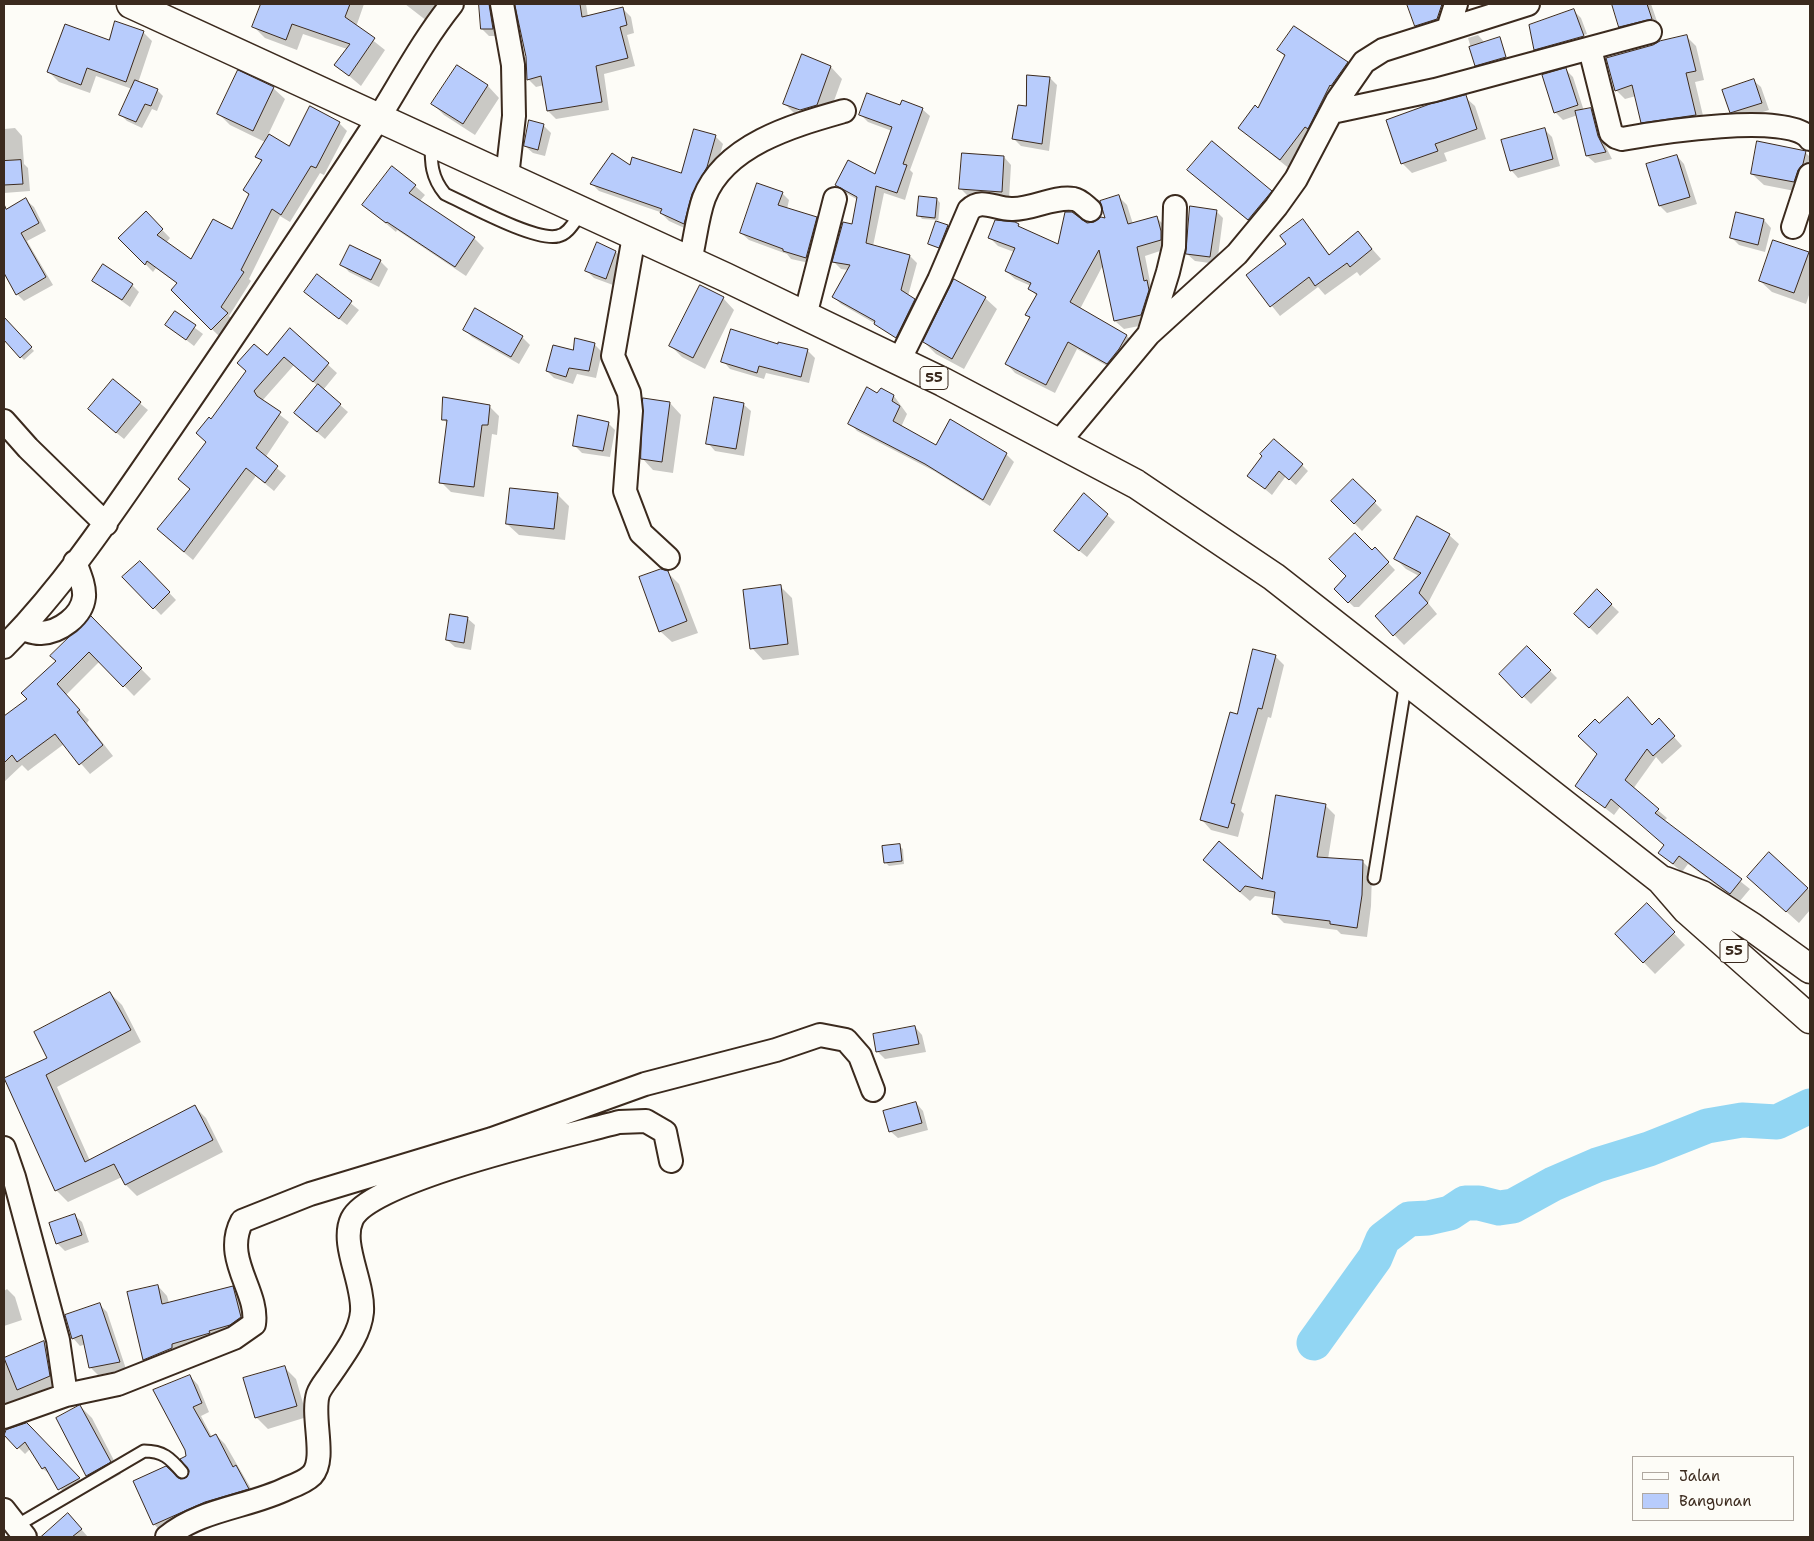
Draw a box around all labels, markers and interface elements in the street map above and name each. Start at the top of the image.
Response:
road number: 55 [920,366,948,389]
road number: 55 [1720,939,1748,962]
legend [1632,1456,1794,1521]
text: Jalan [1679,1466,1720,1486]
text: Bangunan [1679,1491,1751,1511]

